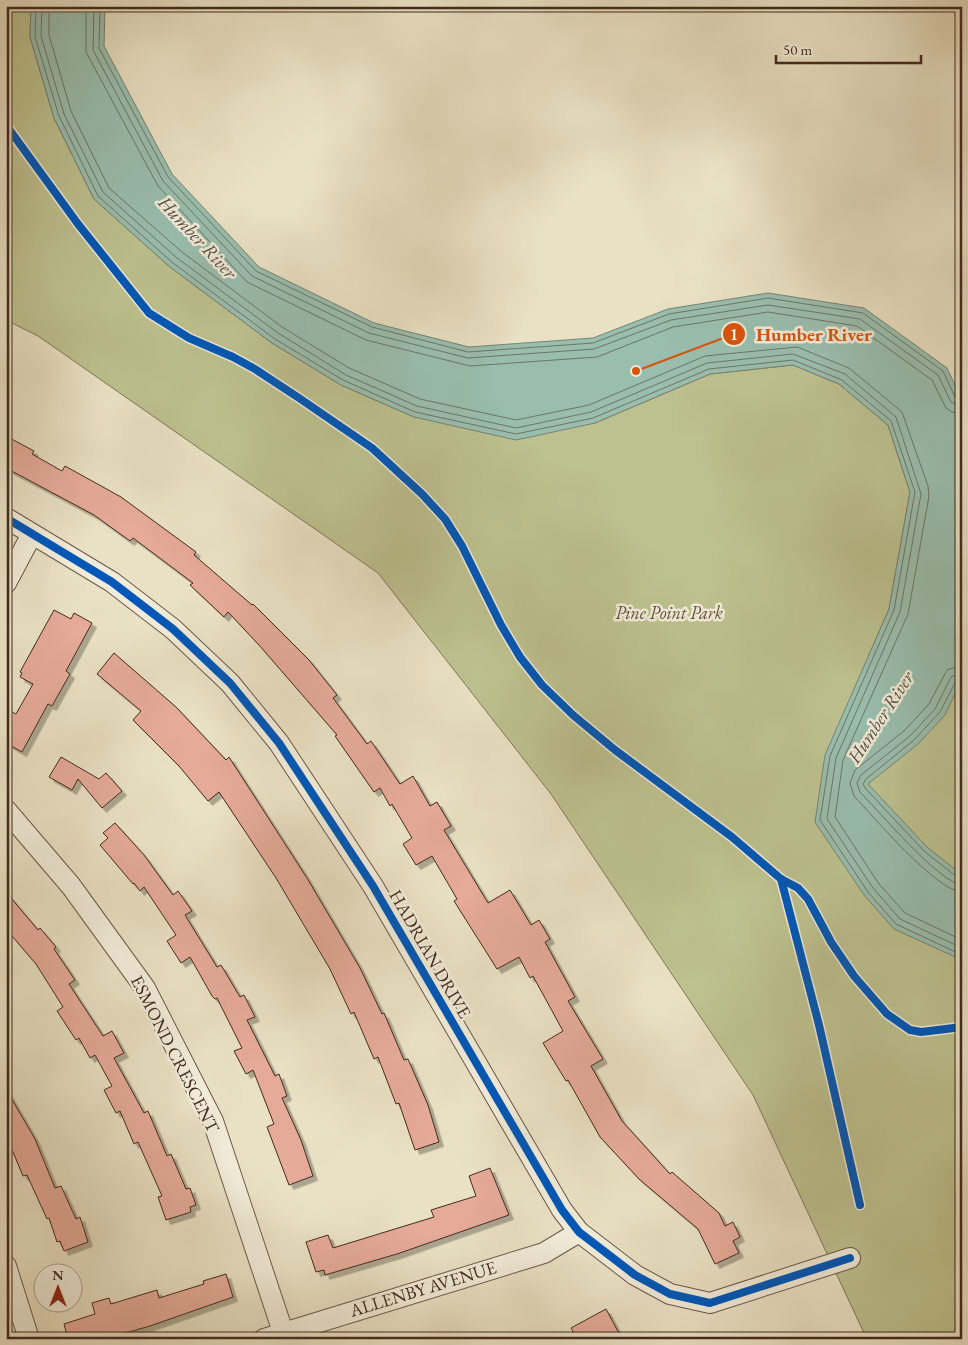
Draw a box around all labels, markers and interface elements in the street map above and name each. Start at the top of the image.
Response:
scale bar [776,32,920,64]
text: 50 m [783,40,812,59]
water label: Humber River [152,190,243,285]
callout: Humber River [722,317,882,351]
text: Humber River [756,322,872,347]
text: 1 [730,325,738,344]
park label: Pine Point Park [615,601,723,624]
water label: Humber River [841,666,920,769]
street label: HADRIAN DRIVE [384,885,477,1022]
street label: ESMOND CRESCENT [126,971,225,1137]
street label: ALLENBY AVENUE [346,1255,499,1322]
north arrow [32,1262,82,1312]
text: N [52,1266,64,1284]

